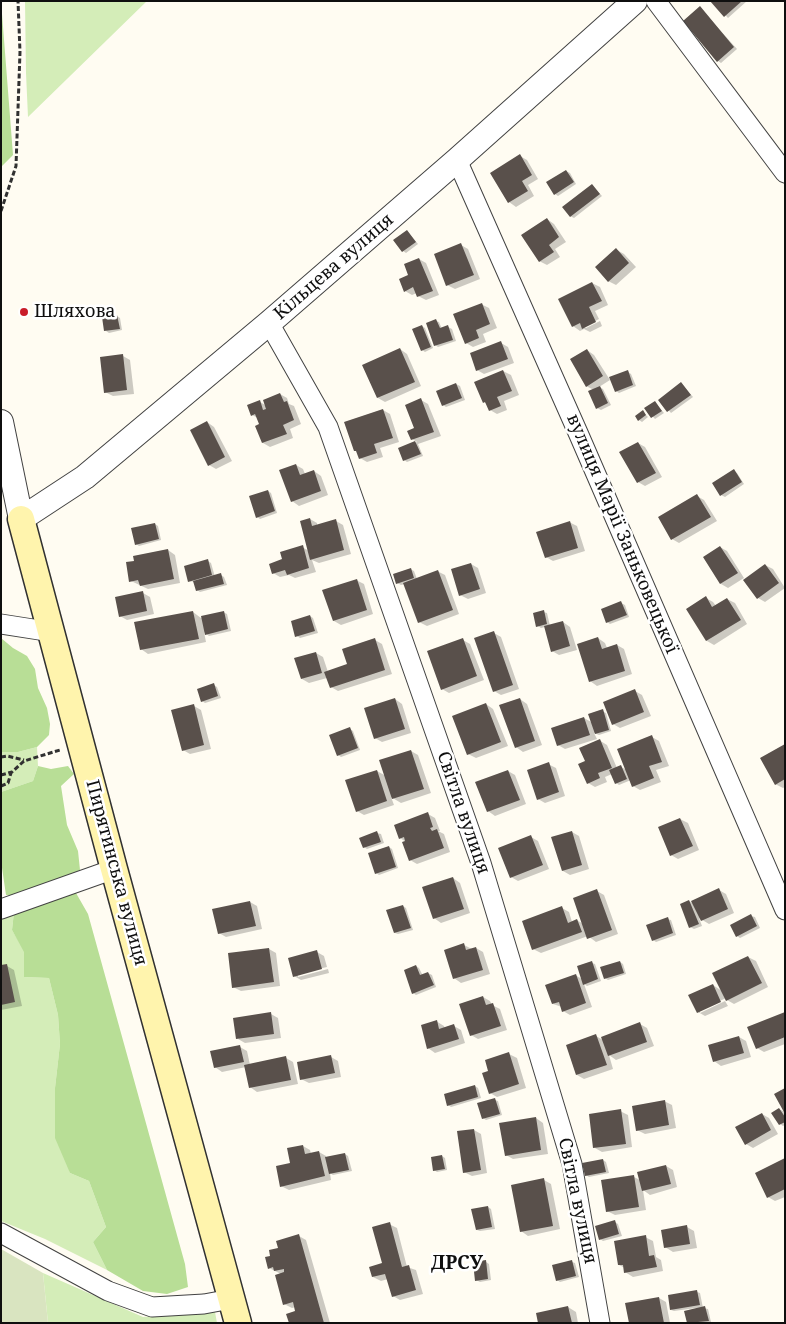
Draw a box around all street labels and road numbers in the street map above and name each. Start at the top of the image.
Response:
street label: Кільцева вулиця [270,209,398,325]
street label: вулиця Марії Заньковецької [562,411,682,657]
street label: Світла вулиця [432,749,494,877]
street label: Пирятинська вулиця [81,778,151,968]
street label: Світла вулиця [553,1136,601,1266]

